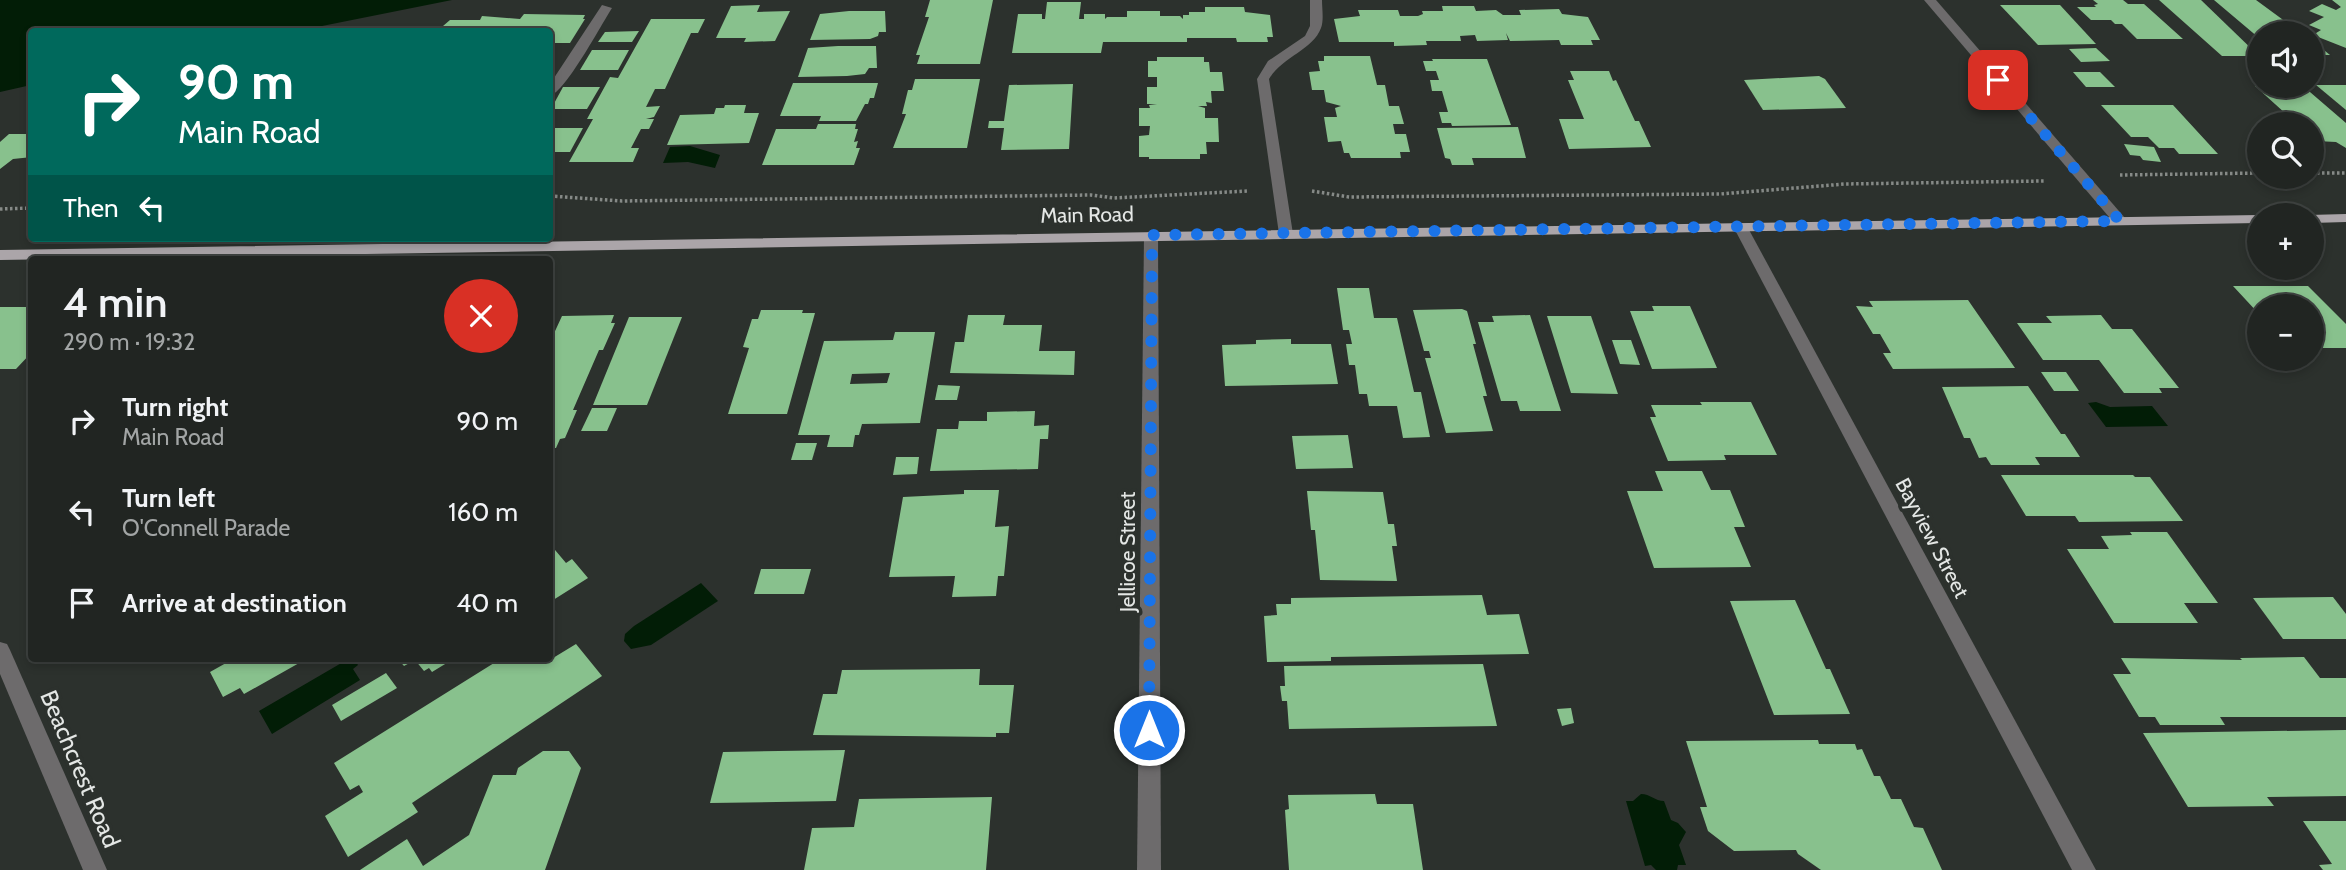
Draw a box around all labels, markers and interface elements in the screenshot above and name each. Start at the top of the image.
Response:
map controls [2247,21,2324,371]
button: sound [2247,21,2324,98]
pin [1968,50,2028,110]
text: 90 m [178,52,294,111]
icon: right [63,56,154,147]
icon: arrive [1979,61,2017,99]
text: Main Road [178,112,320,151]
button: search [2247,112,2324,189]
icon: left [133,189,171,227]
text: Then [63,192,119,224]
street label: Main Road [1040,201,1134,228]
button: + [2247,203,2324,280]
text: 4 min [63,276,167,328]
button: close [444,279,518,353]
button: − [2247,294,2324,371]
text: 290 m · 19:32 [63,328,195,356]
text: Turn right [122,391,228,423]
icon: right [63,402,101,440]
text: 90 m [456,405,518,437]
text: Main Road [122,423,224,451]
street label: Bayview Street [1890,474,1975,602]
text: Turn left [122,482,215,514]
street label: Jellicoe Street [1115,492,1140,613]
icon: left [63,493,101,531]
text: 160 m [448,496,518,528]
text: O'Connell Parade [122,514,290,542]
icon: arrive [63,584,101,622]
text: Arrive at destination [122,587,347,619]
text: 40 m [456,587,518,619]
street label: Beachcrest Road [34,686,127,852]
position arrow [1112,693,1186,767]

